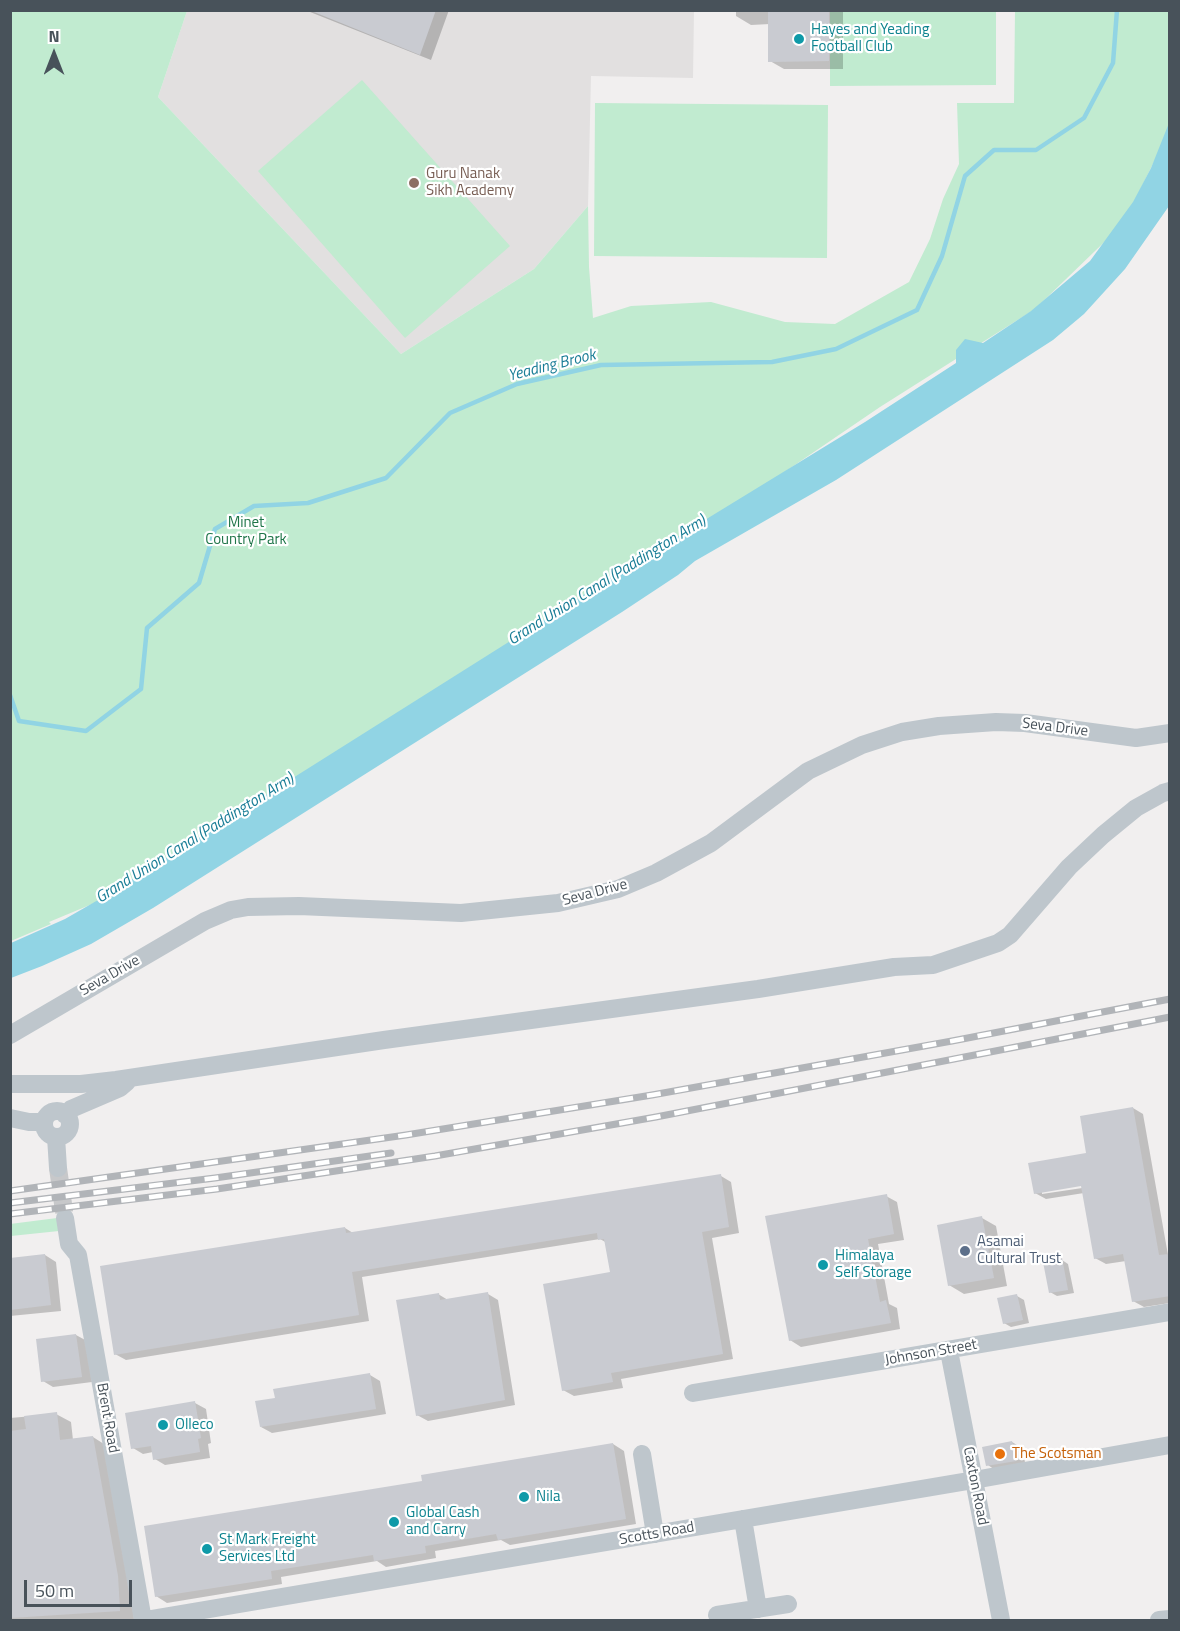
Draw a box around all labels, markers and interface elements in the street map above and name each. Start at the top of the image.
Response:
place label: Hayes and Yeading Football Club [811,21,929,56]
north arrow [24,24,84,84]
text: N [48,24,60,48]
marker: Hayes and Yeading Football Club [792,32,806,46]
place label: Guru Nanak Sikh Academy [426,165,514,200]
marker: Guru Nanak Sikh Academy [407,176,421,190]
water label: Yeading Brook [506,346,598,386]
water label: Grand Union Canal (Paddington Arm) [505,512,709,650]
park label: Minet Country Park [205,514,287,549]
street label: Seva Drive [1021,715,1089,741]
water label: Grand Union Canal (Paddington Arm) [93,770,297,908]
street label: Seva Drive [561,876,629,910]
street label: Seva Drive [77,952,143,1000]
place label: Asamai Cultural Trust [977,1233,1061,1268]
marker: Asamai Cultural Trust [958,1244,972,1258]
place label: Himalaya Self Storage [835,1247,912,1282]
marker: Himalaya Self Storage [816,1258,830,1272]
street label: Johnson Street [884,1336,978,1370]
street label: Brent Road [92,1382,122,1454]
place label: Olleco [175,1416,214,1434]
marker: Olleco [156,1418,170,1432]
street label: Caxton Road [959,1445,991,1527]
place label: The Scotsman [1012,1445,1102,1463]
marker: The Scotsman [993,1447,1007,1461]
place label: Nila [536,1488,560,1506]
marker: Nila [517,1490,531,1504]
place label: Global Cash and Carry [406,1504,479,1539]
marker: Global Cash and Carry [387,1515,401,1529]
street label: Scotts Road [618,1519,696,1549]
place label: St Mark Freight Services Ltd [219,1531,316,1566]
marker: St Mark Freight Services Ltd [200,1542,214,1556]
scale bar [27,1568,135,1606]
text: 50 m [35,1577,74,1604]

